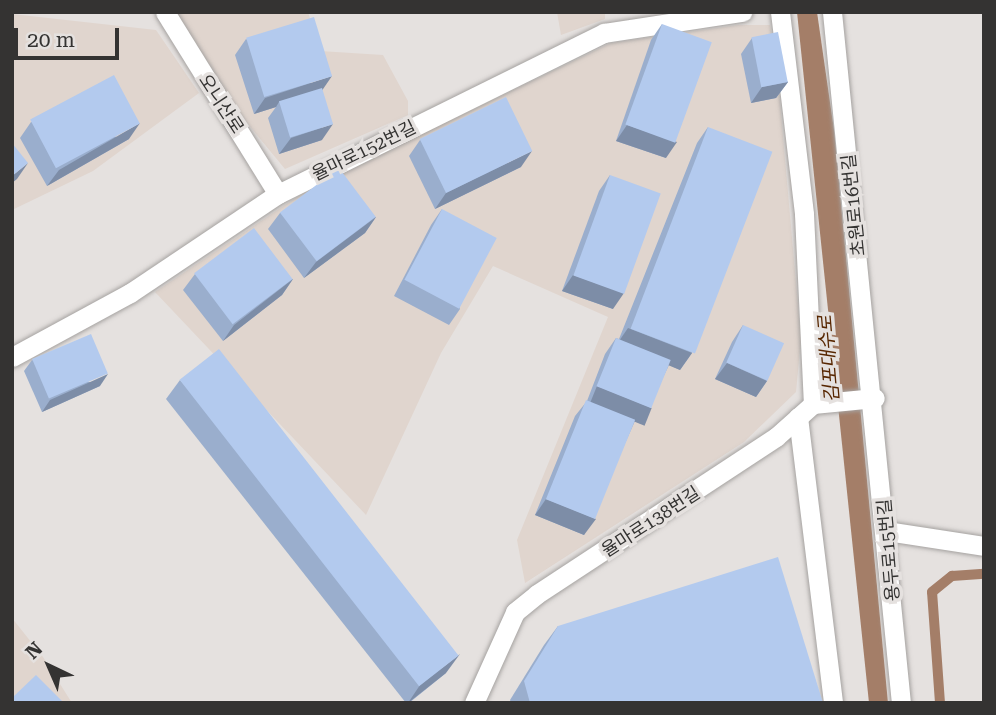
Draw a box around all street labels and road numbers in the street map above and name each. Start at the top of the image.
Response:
street label: 오니산로 [194,70,248,138]
street label: 율마로152번길 [308,117,420,185]
street label: 초원로16번길 [838,153,870,257]
street label: 율마로138번길 [598,482,704,562]
street label: 용두로15번길 [874,498,904,602]

